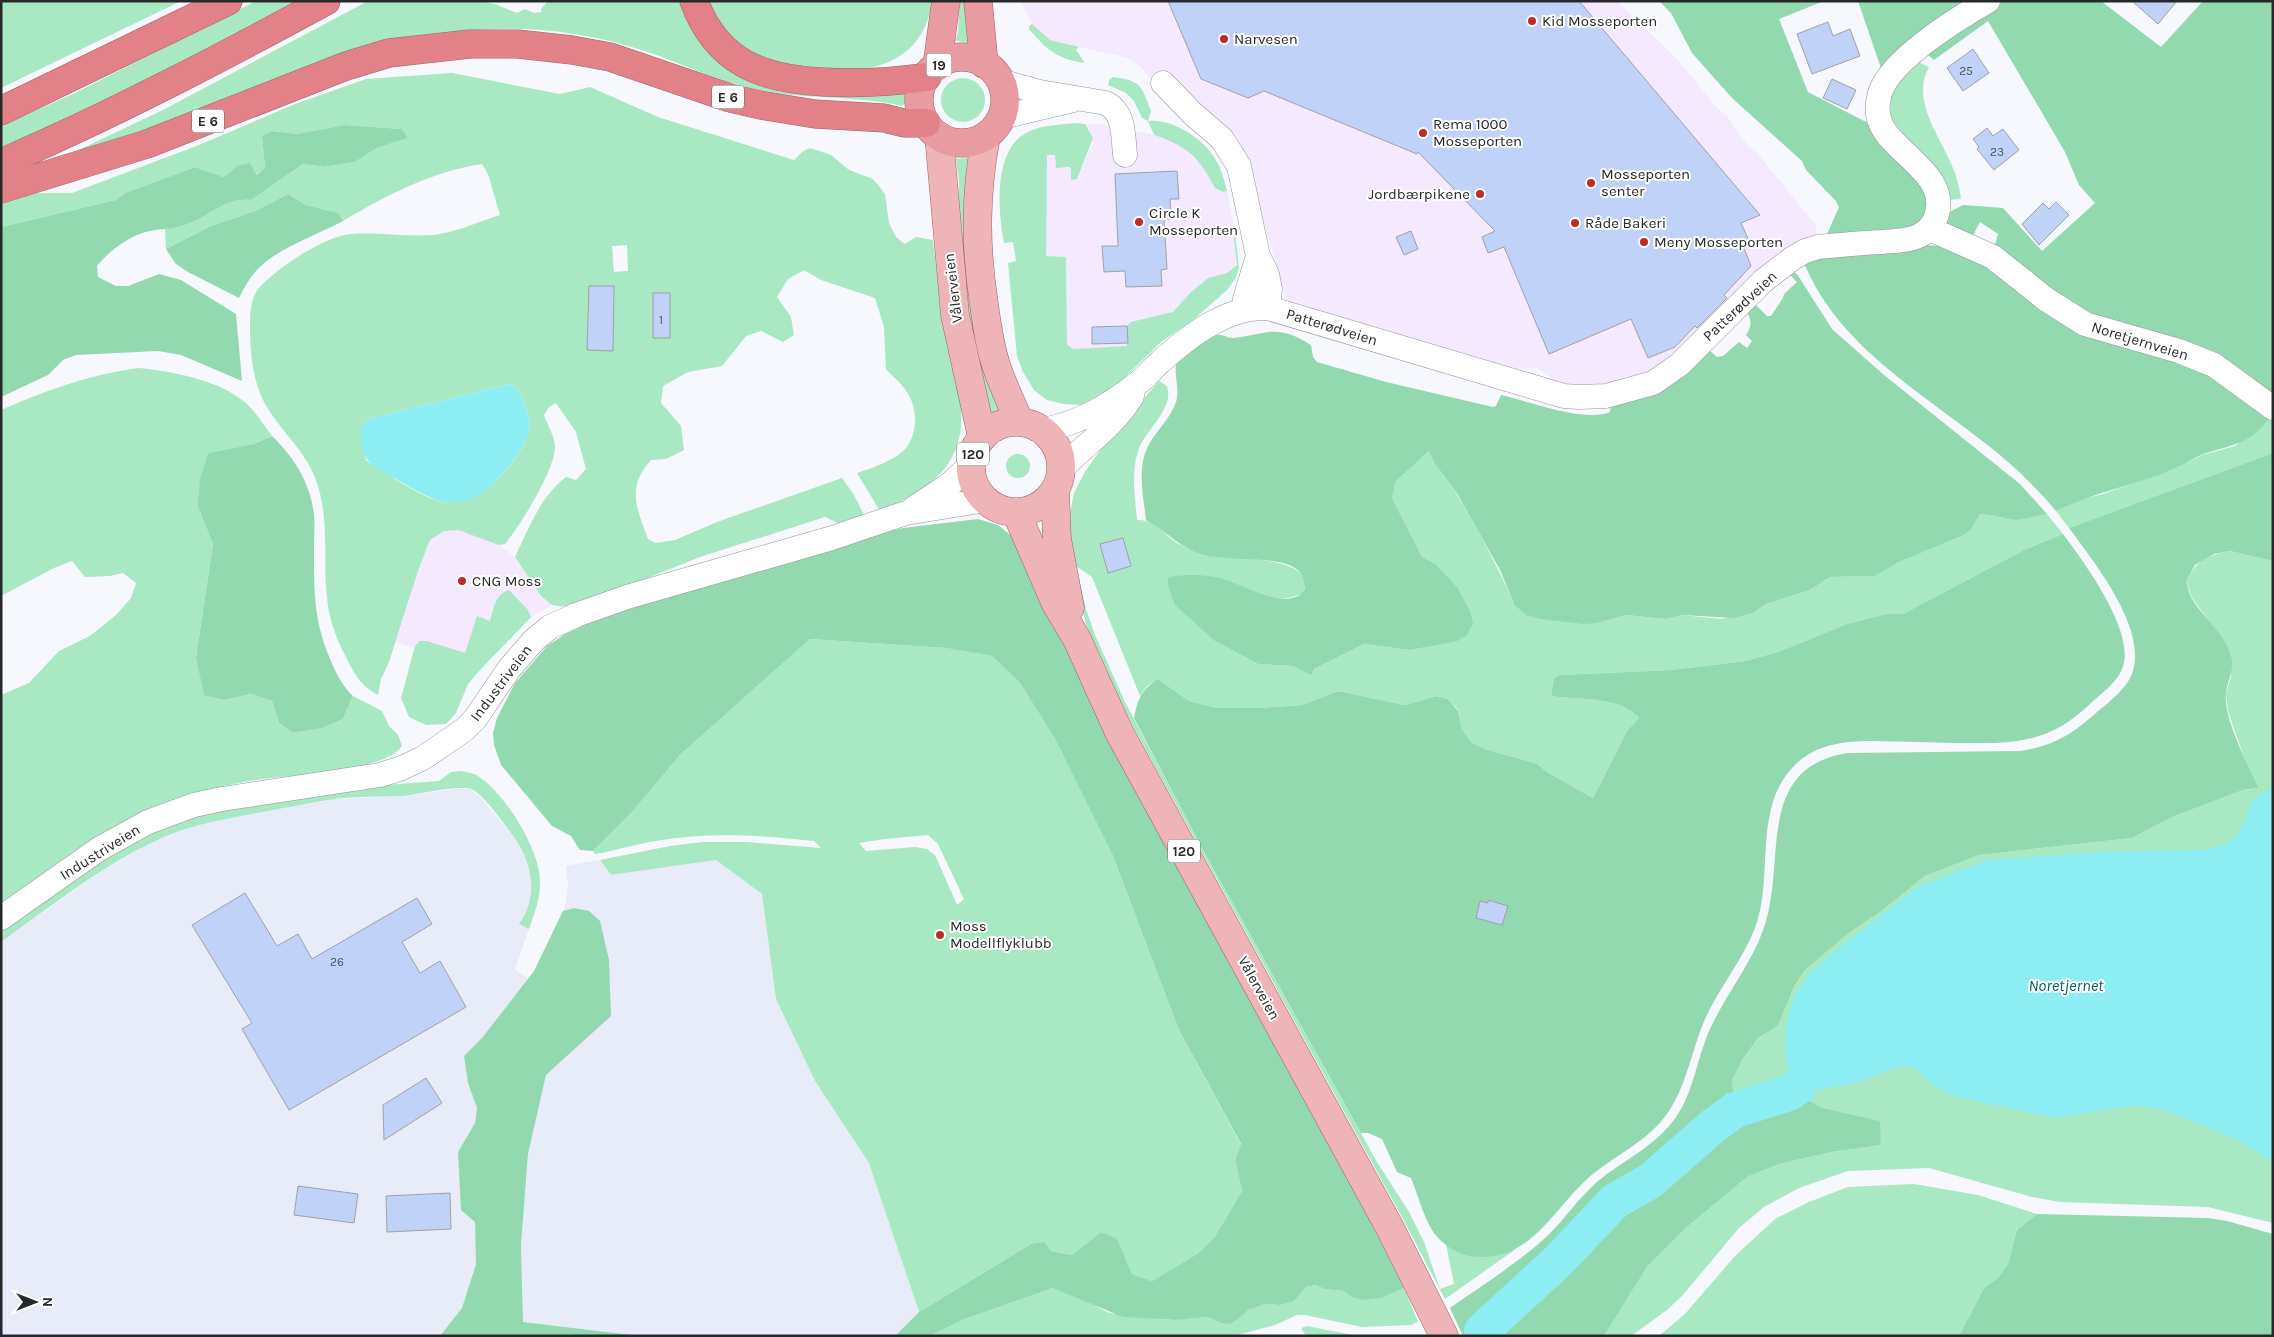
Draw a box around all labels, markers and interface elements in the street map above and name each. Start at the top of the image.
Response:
place label: Kid Mosseporten [1542,12,1657,30]
marker: Kid Mosseporten [1526,15,1538,27]
place label: Narvesen [1234,30,1298,48]
marker: Narvesen [1218,33,1230,45]
road number: 19 [926,54,952,76]
house number: 25 [1959,64,1973,78]
road number: E 6 [712,85,744,108]
road number: E 6 [192,110,224,132]
place label: Rema 1000 Mosseporten [1433,115,1522,150]
marker: Rema 1000 Mosseporten [1417,127,1429,139]
house number: 23 [1990,145,2004,159]
place label: Mosseporten senter [1601,165,1690,200]
marker: Mosseporten senter [1585,177,1597,189]
place label: Jordbærpikene [1368,185,1470,203]
marker: Jordbærpikene [1474,188,1486,200]
place label: Circle K Mosseporten [1149,204,1238,239]
place label: Råde Bakeri [1585,214,1666,232]
marker: Circle K Mosseporten [1133,216,1145,228]
marker: Råde Bakeri [1569,217,1581,229]
place label: Meny Mosseporten [1654,233,1783,251]
marker: Meny Mosseporten [1638,236,1650,248]
street label: Vålerveien [940,252,966,324]
street label: Patterødveien [1699,267,1781,345]
street label: Patterødveien [1284,305,1380,349]
house number: 1 [659,313,663,327]
street label: Noretjernveien [2089,318,2191,364]
road number: 120 [957,442,989,466]
place label: CNG Moss [472,572,541,590]
marker: CNG Moss [456,575,468,587]
street label: Industriveien [466,641,536,725]
street label: Industriveien [57,820,143,884]
road number: 120 [1168,839,1200,862]
place label: Moss Modellflyklubb [950,917,1052,952]
marker: Moss Modellflyklubb [934,929,946,941]
street label: Vålerveien [1234,953,1284,1023]
house number: 26 [330,955,344,969]
water label: Noretjernet [2029,976,2104,995]
north arrow [10,1277,60,1327]
text: N [39,1297,56,1307]

